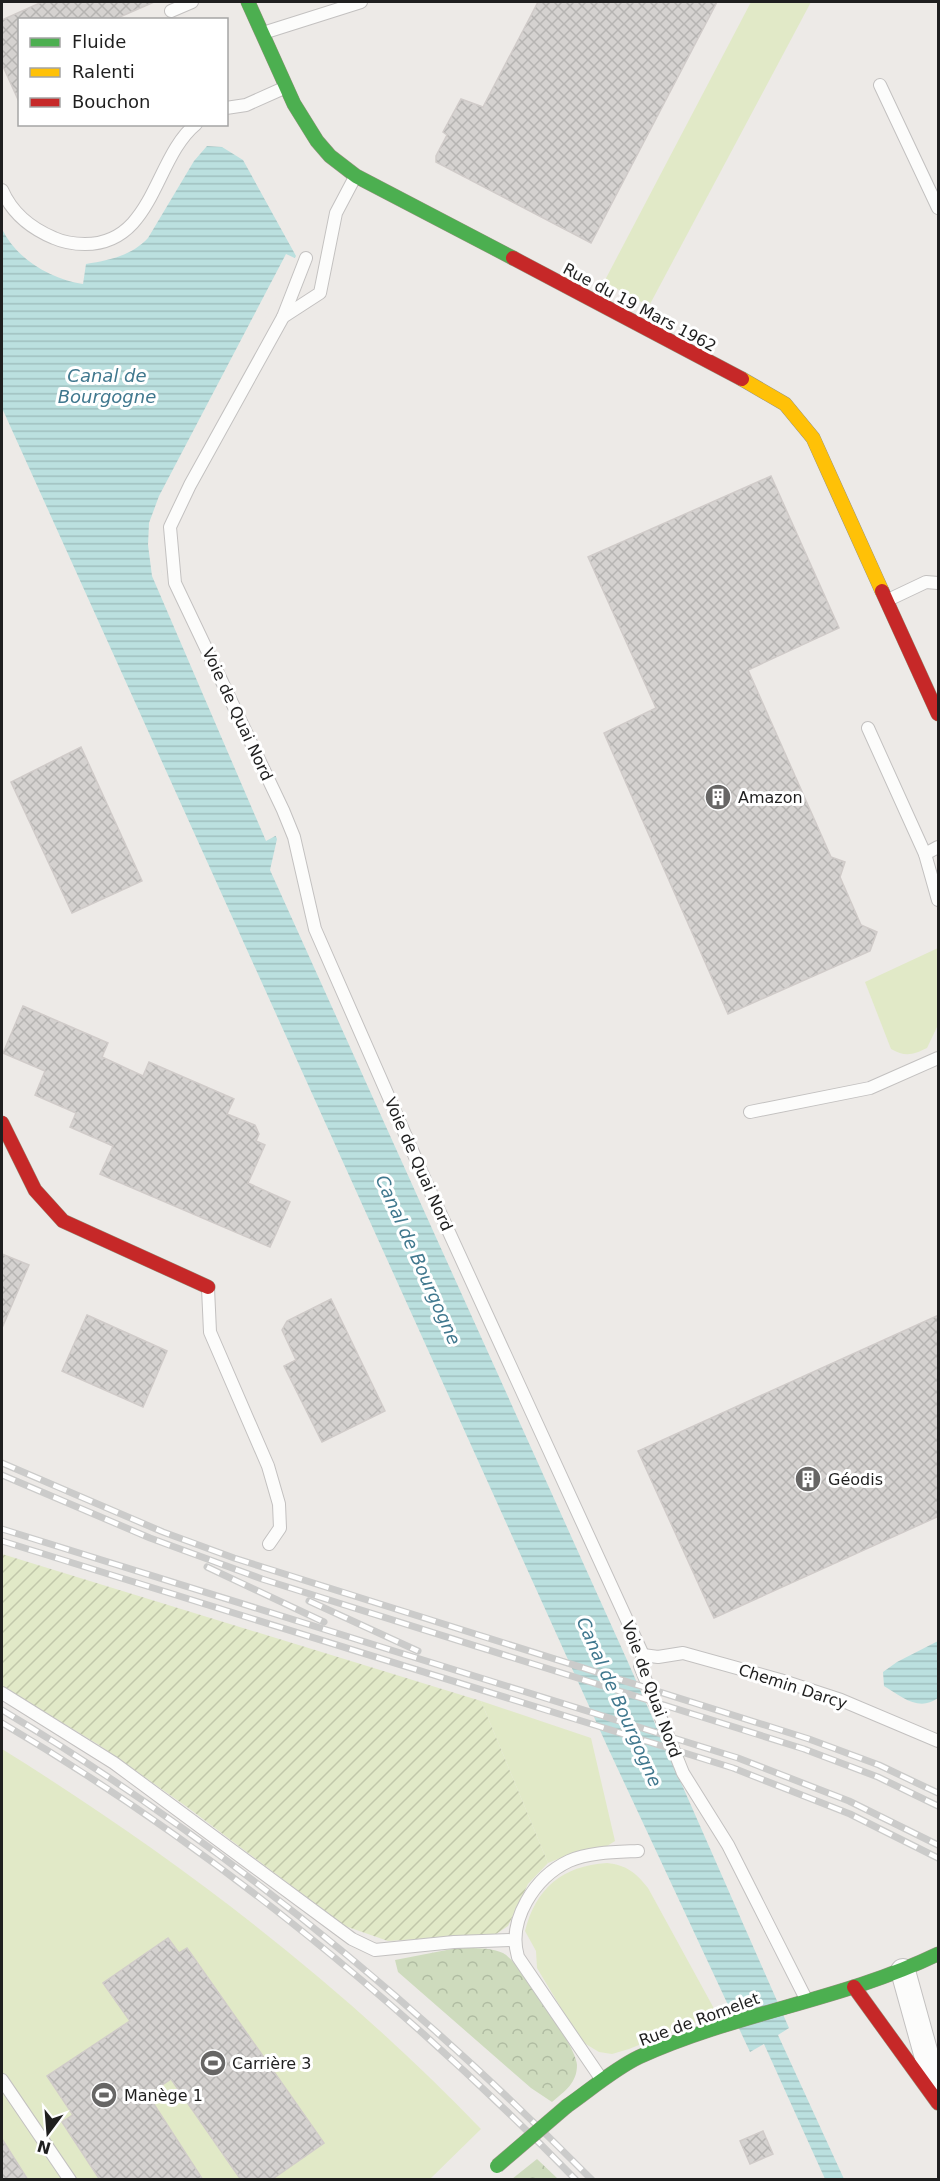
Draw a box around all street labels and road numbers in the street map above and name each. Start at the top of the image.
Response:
street label: Rue du 19 Mars 1962 [560,259,720,356]
street label: Voie de Quai Nord [198,645,277,784]
street label: Voie de Quai Nord [381,1094,457,1234]
street label: Voie de Quai Nord [618,1618,685,1760]
street label: Chemin Darcy [736,1660,850,1713]
street label: Rue de Romelet [636,1989,762,2050]

